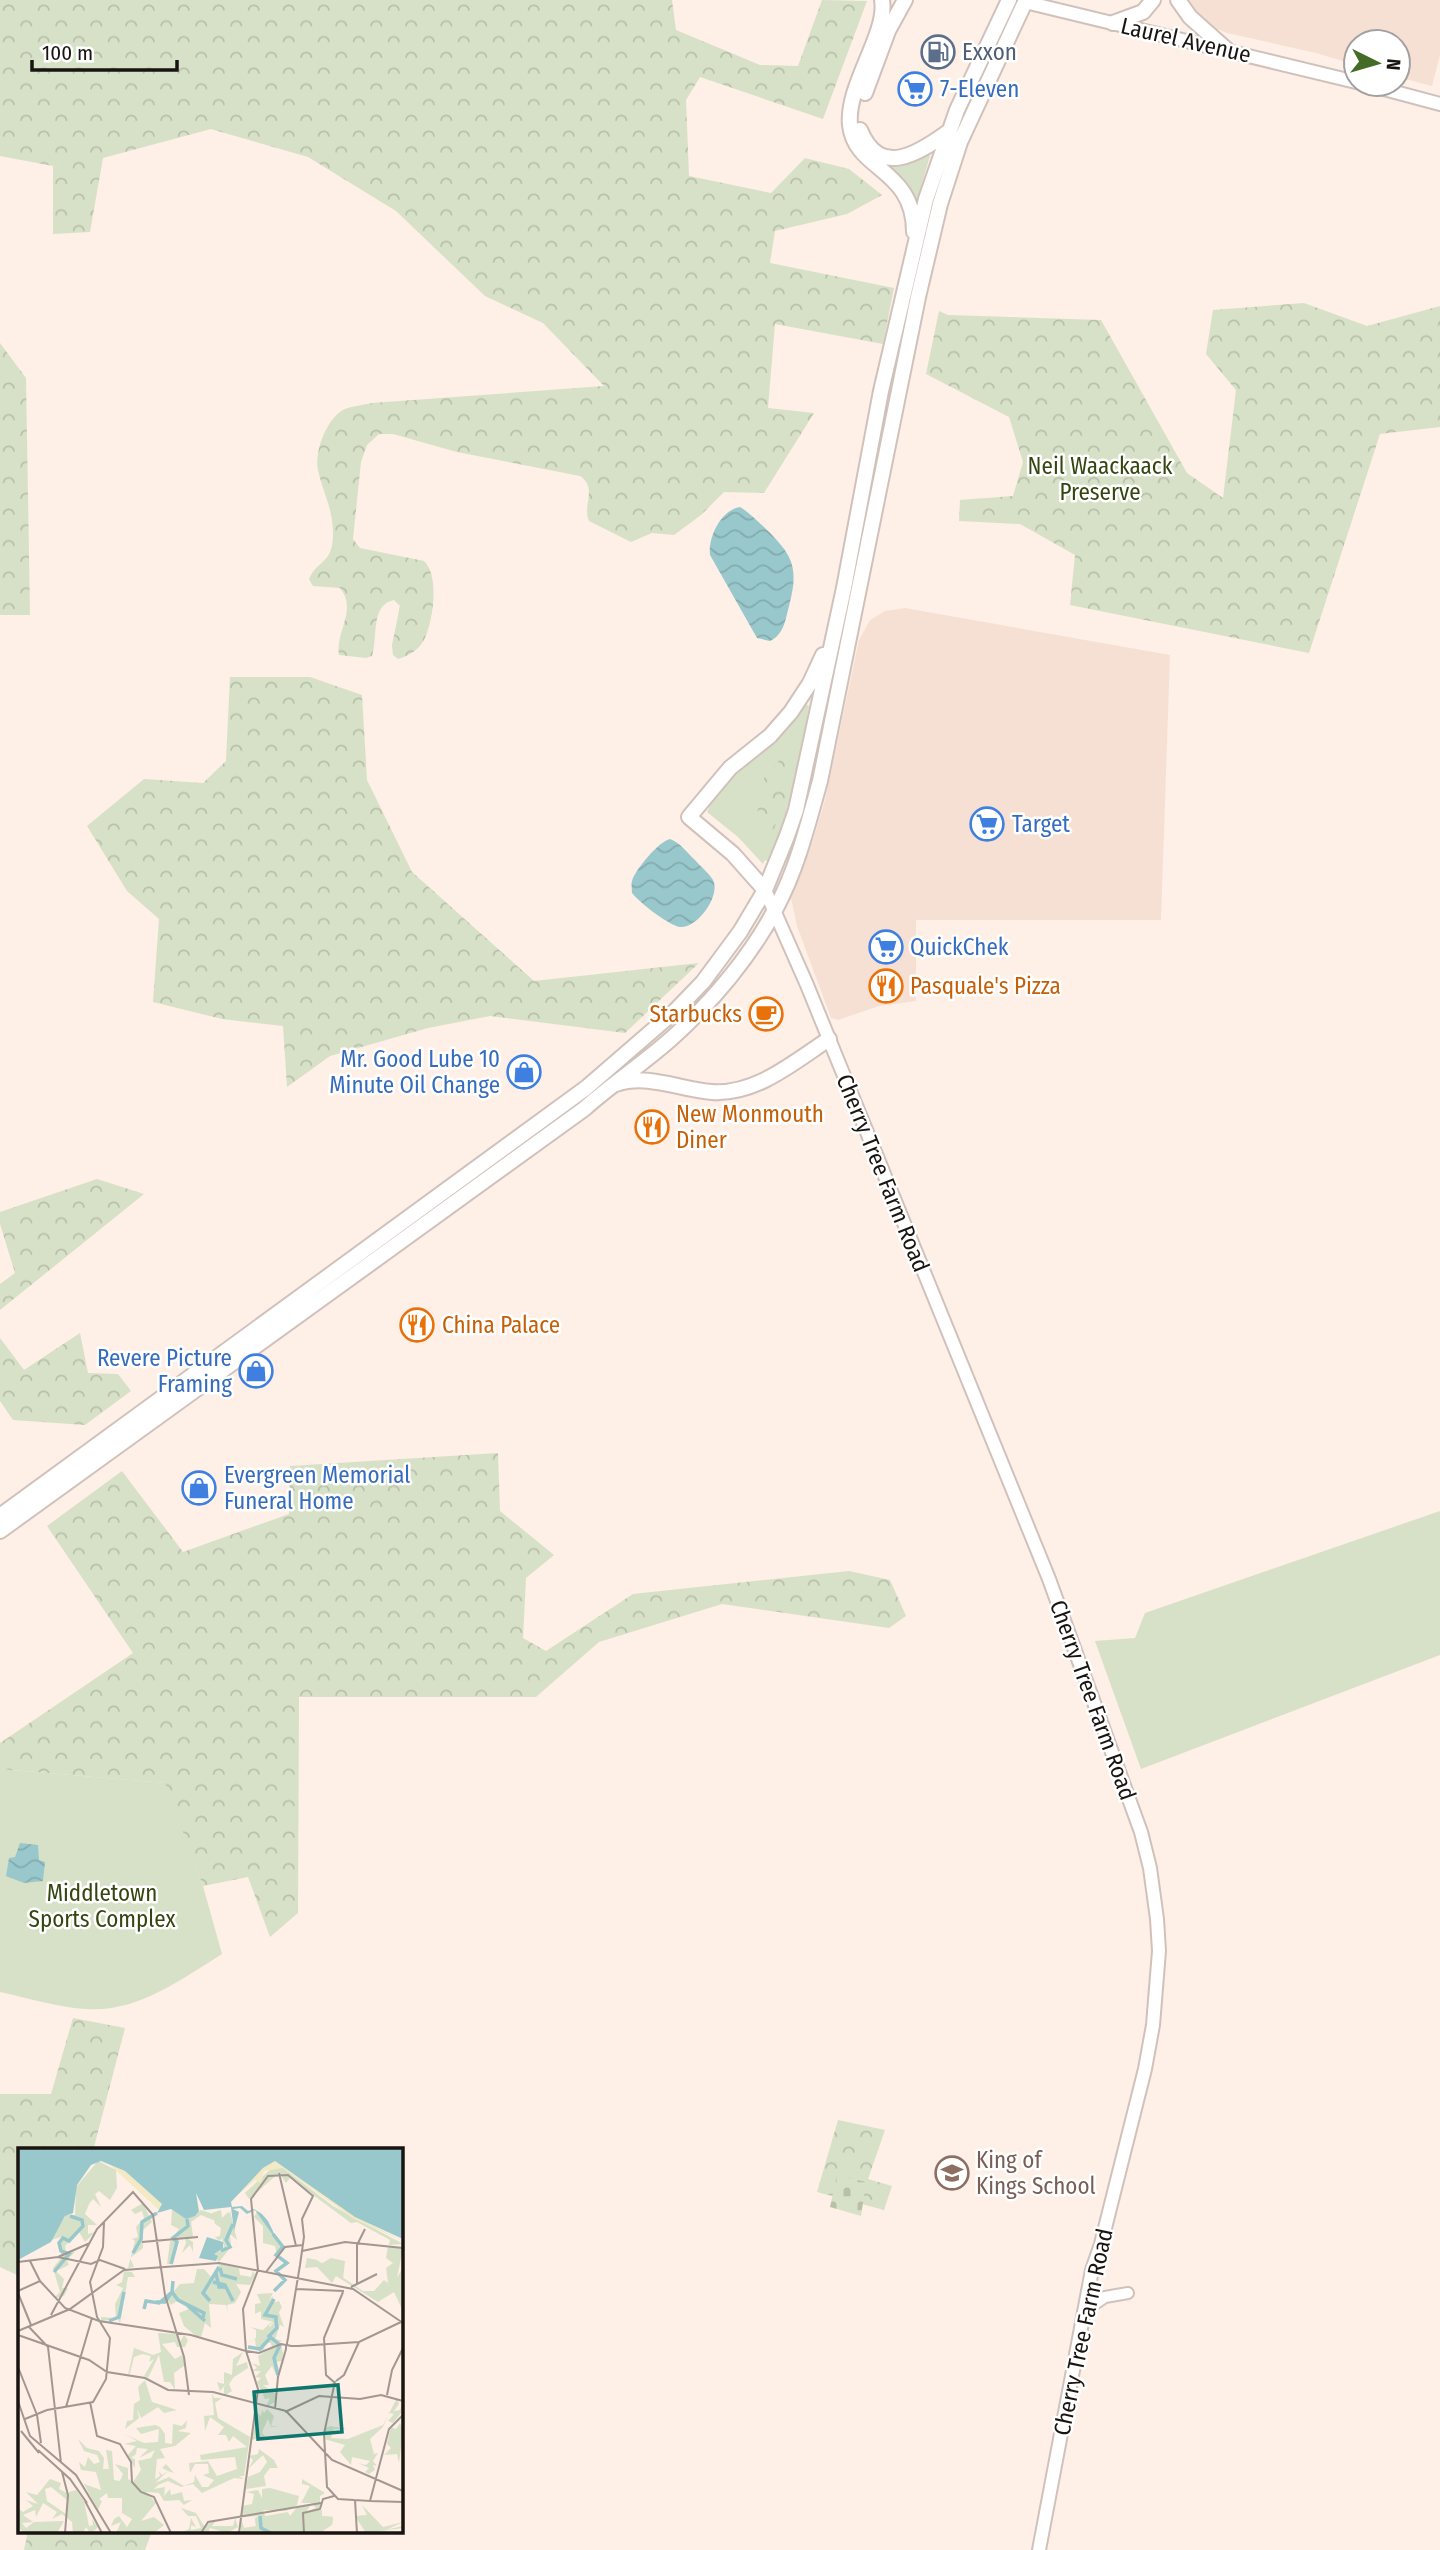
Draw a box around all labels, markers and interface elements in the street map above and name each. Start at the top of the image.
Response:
street label: Laurel Avenue [1118,11,1254,69]
scale bar [32,28,177,72]
north arrow [1342,28,1412,98]
fuel station icon: Exxon [919,33,957,71]
place label: Exxon [962,38,1017,66]
text: 100 m [42,40,93,66]
text: N [1381,58,1405,71]
supermarket icon: 7-Eleven [896,70,934,108]
place label: 7-Eleven [940,75,1019,103]
park label: Neil Waackaack Preserve [1028,452,1173,506]
supermarket icon: Target [968,805,1006,843]
place label: Target [1012,810,1070,838]
supermarket icon: QuickChek [867,928,905,966]
place label: QuickChek [910,933,1009,961]
restaurant icon: Pasquale's Pizza [867,967,905,1005]
place label: Pasquale's Pizza [910,972,1061,1000]
cafe icon: Starbucks [747,995,785,1033]
place label: Starbucks [649,1000,742,1028]
place label: Mr. Good Lube 10 Minute Oil Change [329,1045,500,1099]
shop icon: Mr. Good Lube 10 Minute Oil Change [505,1053,543,1091]
street label: Cherry Tree Farm Road [831,1070,935,1276]
place label: New Monmouth Diner [676,1100,824,1154]
restaurant icon: New Monmouth Diner [633,1108,671,1146]
restaurant icon: China Palace [398,1306,436,1344]
place label: China Palace [442,1311,560,1339]
place label: Revere Picture Framing [97,1344,232,1398]
shop icon: Revere Picture Framing [237,1352,275,1390]
place label: Evergreen Memorial Funeral Home [224,1461,410,1515]
shop icon: Evergreen Memorial Funeral Home [180,1469,218,1507]
street label: Cherry Tree Farm Road [1044,1596,1142,1804]
park label: Middletown Sports Complex [29,1879,175,1933]
place label: King of Kings School [976,2146,1096,2200]
inset map [18,2148,402,2532]
school or university icon: King of Kings School [933,2154,971,2192]
street label: Cherry Tree Farm Road [1047,2226,1119,2438]

